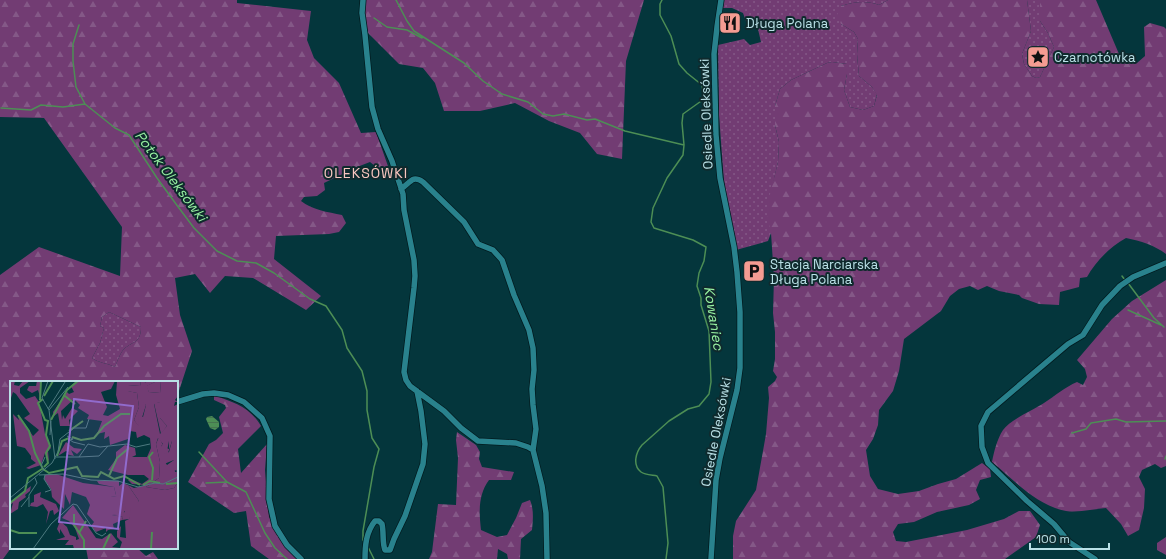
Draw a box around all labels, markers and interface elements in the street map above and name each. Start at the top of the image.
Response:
restaurant icon: Długa Polana [717,10,743,36]
place label: Długa Polana [746,15,829,32]
place icon: Czarnotówka [1025,44,1051,70]
place label: Czarnotówka [1054,49,1136,66]
street label: Osiedle Oleksówki [696,58,716,170]
water label: Potok Oleksówki [131,127,212,226]
district label: OLEKSÓWKI [324,164,408,182]
place label: Stacja Narciarska Długa Polana [770,256,879,288]
parking icon: Stacja Narciarska Długa Polana [741,258,767,284]
water label: Kowaniec [700,285,728,352]
street label: Osiedle Oleksówki [697,376,735,488]
inset map [10,381,178,549]
scale bar [1030,525,1109,551]
text: 100 m [1036,531,1070,547]

